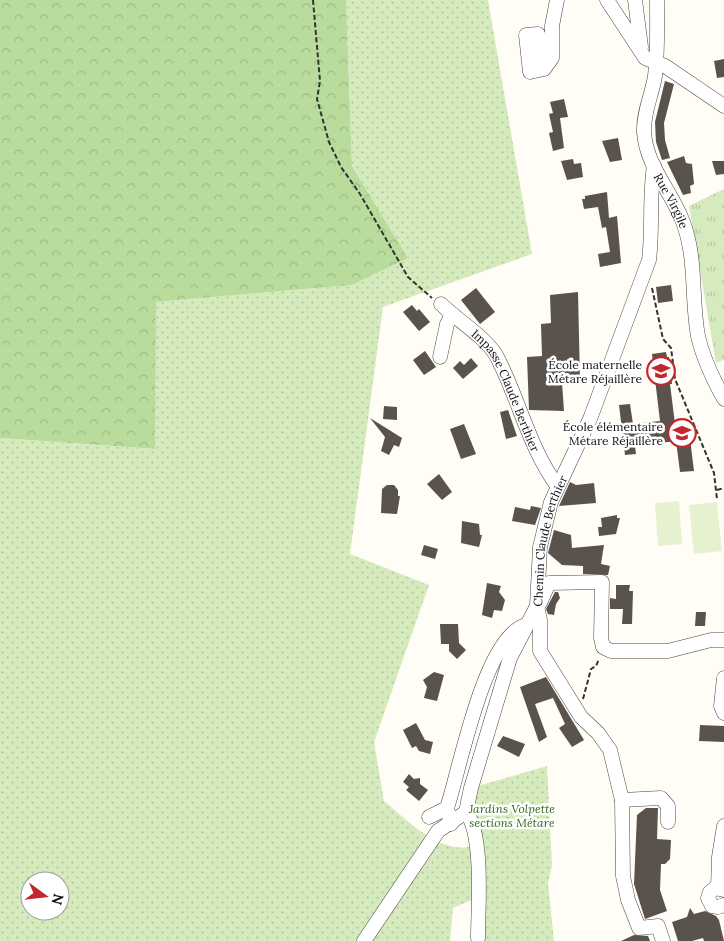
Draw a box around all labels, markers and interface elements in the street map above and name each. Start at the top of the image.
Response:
street label: Rue Virgile [651,170,692,231]
street label: Impasse Claude Berthier [469,326,544,455]
school or university icon: École maternelle Métare Réjaillère [646,356,676,386]
place label: École maternelle Métare Réjaillère [548,357,642,386]
school or university icon: École élémentaire Métare Réjaillère [667,418,697,448]
place label: École élémentaire Métare Réjaillère [563,419,663,448]
street label: Chemin Claude Berthier [529,472,570,607]
park label: Jardins Volpette sections Métare [468,801,555,830]
north arrow [20,871,70,921]
text: N [47,892,68,907]

